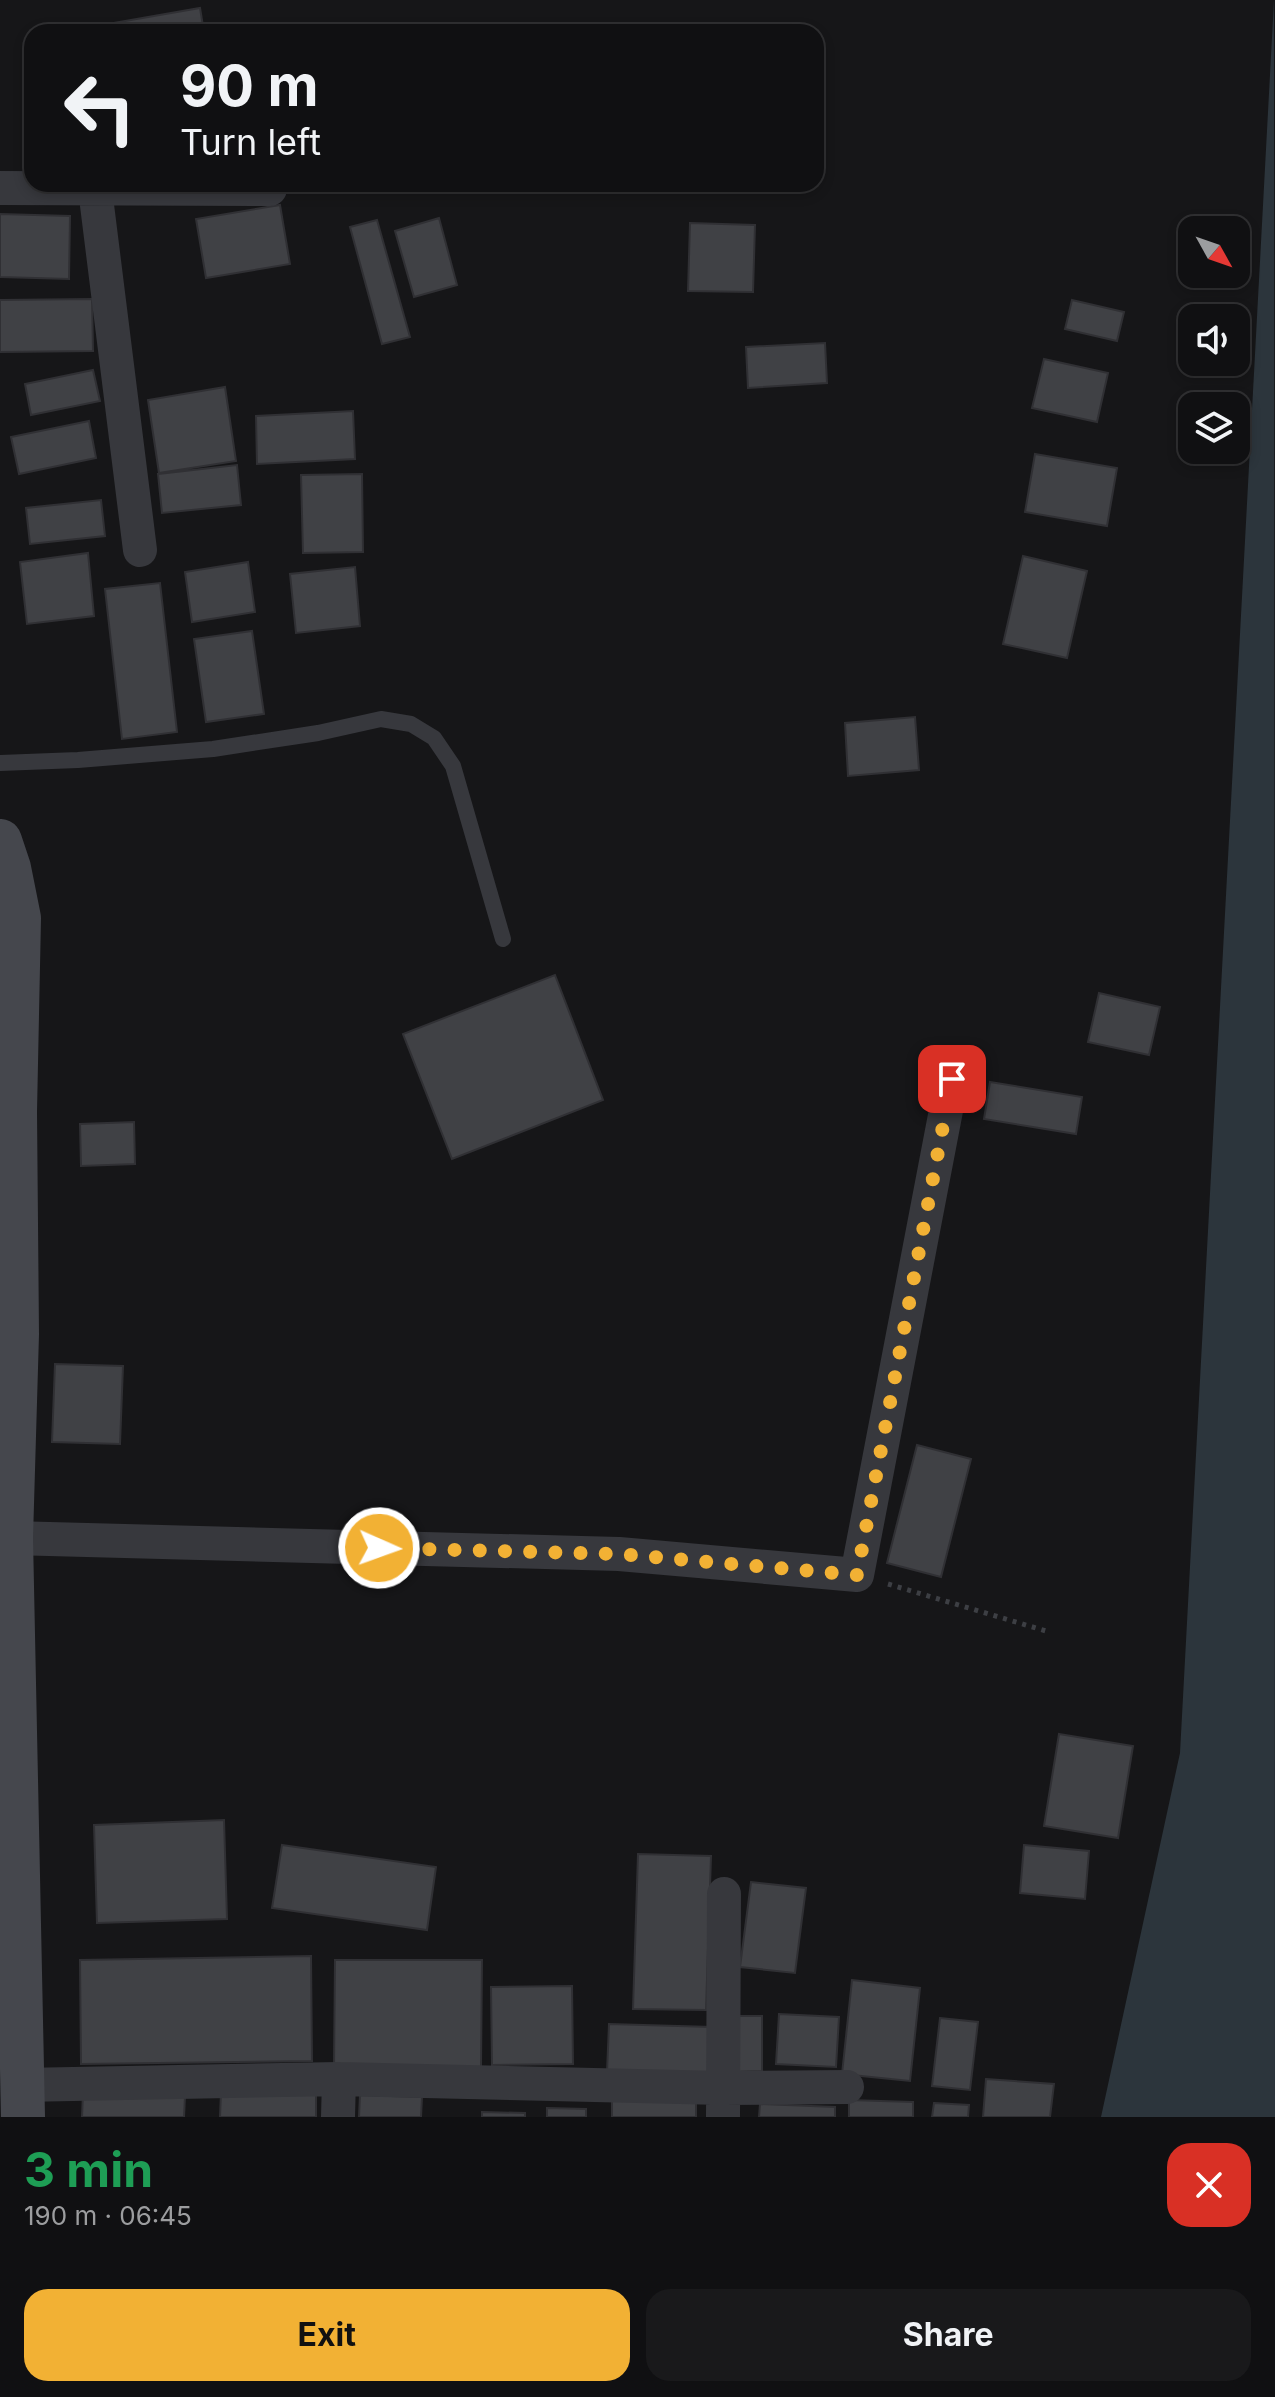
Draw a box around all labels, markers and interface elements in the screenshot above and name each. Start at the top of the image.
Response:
text: 90 m [180,52,319,120]
icon: left [48,56,152,160]
text: Turn left [180,120,321,164]
north arrow [1178,216,1250,288]
map controls [1178,216,1250,464]
button: sound [1178,304,1250,376]
button: layers [1178,392,1250,464]
pin [918,1045,986,1113]
icon: arrive [930,1057,974,1101]
position arrow [337,1506,421,1590]
text: 3 min [24,2140,153,2199]
button: close [1167,2143,1251,2227]
text: 190 m · 06:45 [24,2200,192,2231]
button: Exit [24,2289,630,2381]
button: Share [646,2289,1251,2381]

